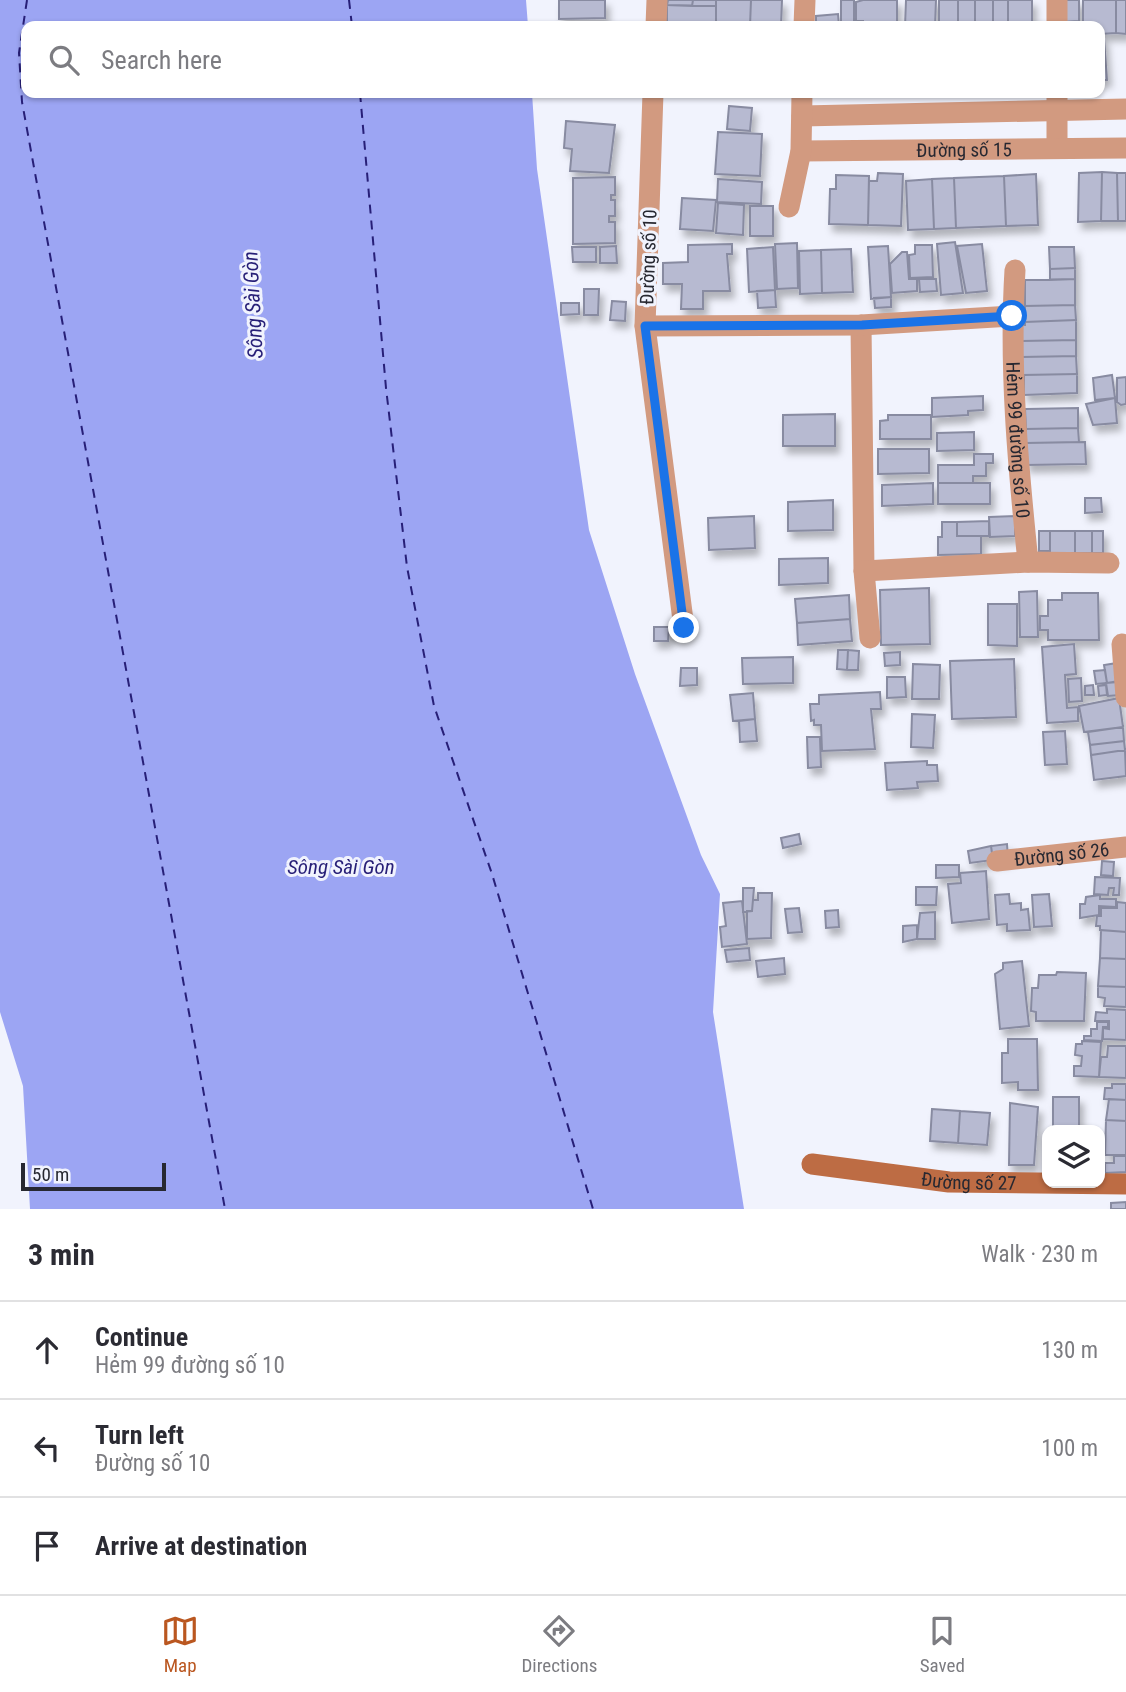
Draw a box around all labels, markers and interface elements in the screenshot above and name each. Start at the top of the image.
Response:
search box [21,21,1105,98]
icon: search [45,41,83,79]
text: Search here [101,45,222,75]
street label: Đường số 15 [916,138,1012,162]
street label: Đường số 10 [635,209,662,305]
water label: Sông Sài Gòn [238,251,268,359]
route start [996,300,1027,331]
street label: Hẻm 99 đường số 10 [1001,361,1035,519]
route end [668,612,699,643]
street label: Đường số 26 [1013,838,1110,871]
water label: Sông Sài Gòn [287,855,395,879]
map controls [1042,1125,1105,1188]
button: layers [1042,1125,1105,1188]
scale bar [21,1160,166,1192]
text: 50 m [32,1163,69,1186]
street label: Đường số 27 [920,1167,1017,1195]
text: 3 min [28,1237,95,1272]
text: Walk · 230 m [981,1241,1098,1268]
text: Continue [95,1322,188,1352]
icon: ahead [28,1331,66,1369]
text: 130 m [1041,1337,1098,1364]
text: Hẻm 99 đường số 10 [95,1352,285,1379]
text: Turn left [95,1420,184,1450]
icon: left [28,1429,66,1467]
text: 100 m [1041,1435,1098,1462]
text: Đường số 10 [95,1450,210,1477]
icon: arrive [28,1527,66,1565]
text: Arrive at destination [95,1531,307,1561]
tab: Map [161,1612,199,1677]
tab: Directions [521,1612,597,1677]
tab: Saved [920,1612,965,1677]

